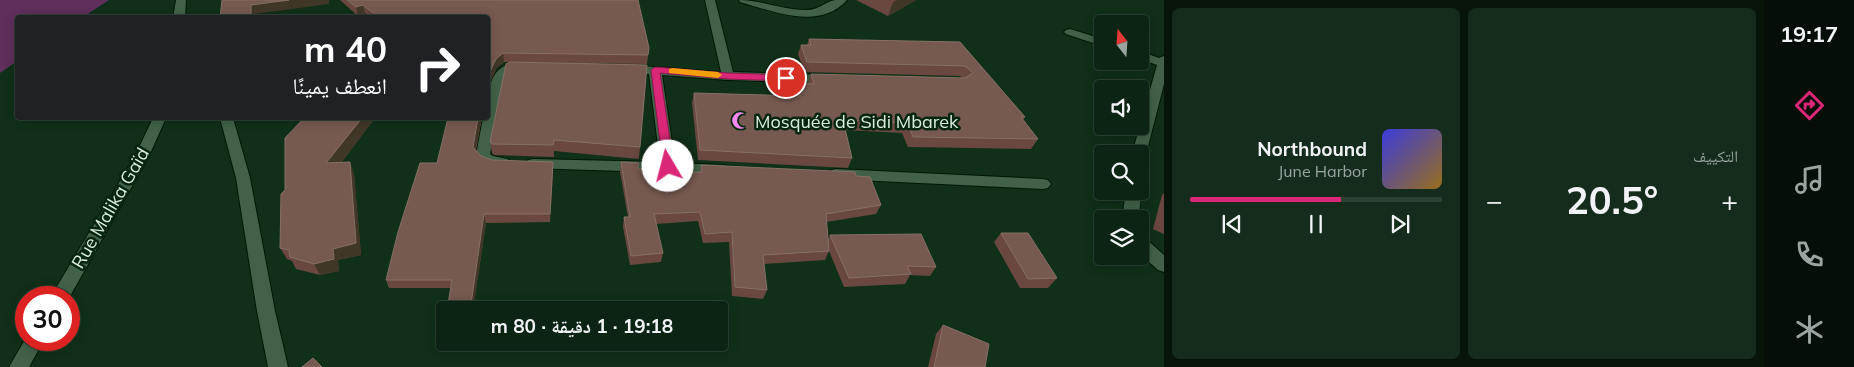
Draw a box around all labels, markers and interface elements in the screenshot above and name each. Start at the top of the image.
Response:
north arrow [1094,15,1149,70]
map controls [1094,15,1149,265]
text: 19:17 [1780,20,1838,48]
text: 40 m [304,27,387,71]
icon: right [405,35,470,100]
pin [765,57,807,99]
icon: arrive [772,64,800,92]
text: انعطف يمينًا [293,72,387,100]
button: sound [1094,80,1149,135]
icon: directions [1792,88,1827,123]
place label: Mosquée de Sidi Mbarek [755,110,959,133]
mosque icon: Mosquée de Sidi Mbarek [731,111,751,131]
text: Northbound [1257,137,1367,161]
position arrow [641,139,693,191]
street label: Rue Malika Gaïd [66,143,154,273]
button: search [1094,145,1149,200]
text: التكييف [1693,146,1738,166]
text: June Harbor [1278,161,1367,181]
icon: music [1792,162,1827,197]
text: 20.5° [1566,176,1658,224]
text: − [1486,183,1503,218]
text: + [1721,183,1738,218]
button: layers [1094,210,1149,265]
icon: previous [1218,210,1246,238]
icon: pause [1302,210,1330,238]
icon: next [1386,210,1414,238]
icon: phone [1792,237,1827,272]
speed limit sign: 30 [15,286,80,351]
icon: climate [1792,312,1827,347]
text: 19:18 · 1 دقيقة · 80 m [491,314,673,338]

